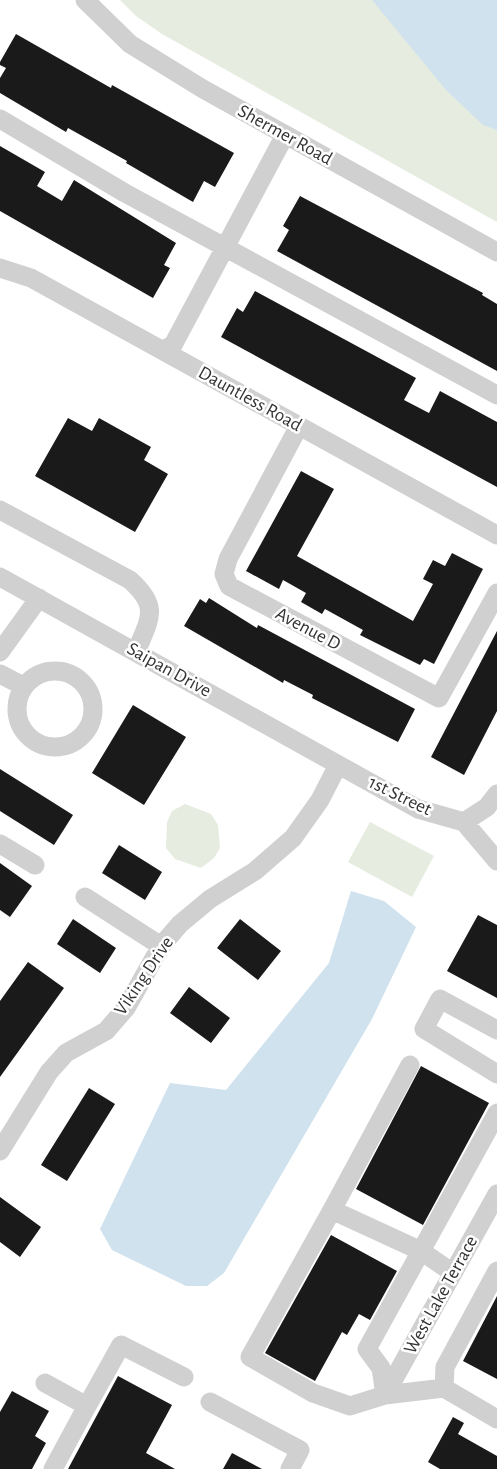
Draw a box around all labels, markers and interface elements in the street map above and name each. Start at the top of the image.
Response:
street label: Shermer Road [235,101,335,169]
street label: Dauntless Road [195,363,305,435]
street label: Avenue D [272,604,344,654]
street label: Saipan Drive [124,639,214,701]
street label: 1st Street [366,773,434,819]
street label: Viking Drive [111,933,177,1019]
street label: West Lake Terrace [401,1233,481,1357]

